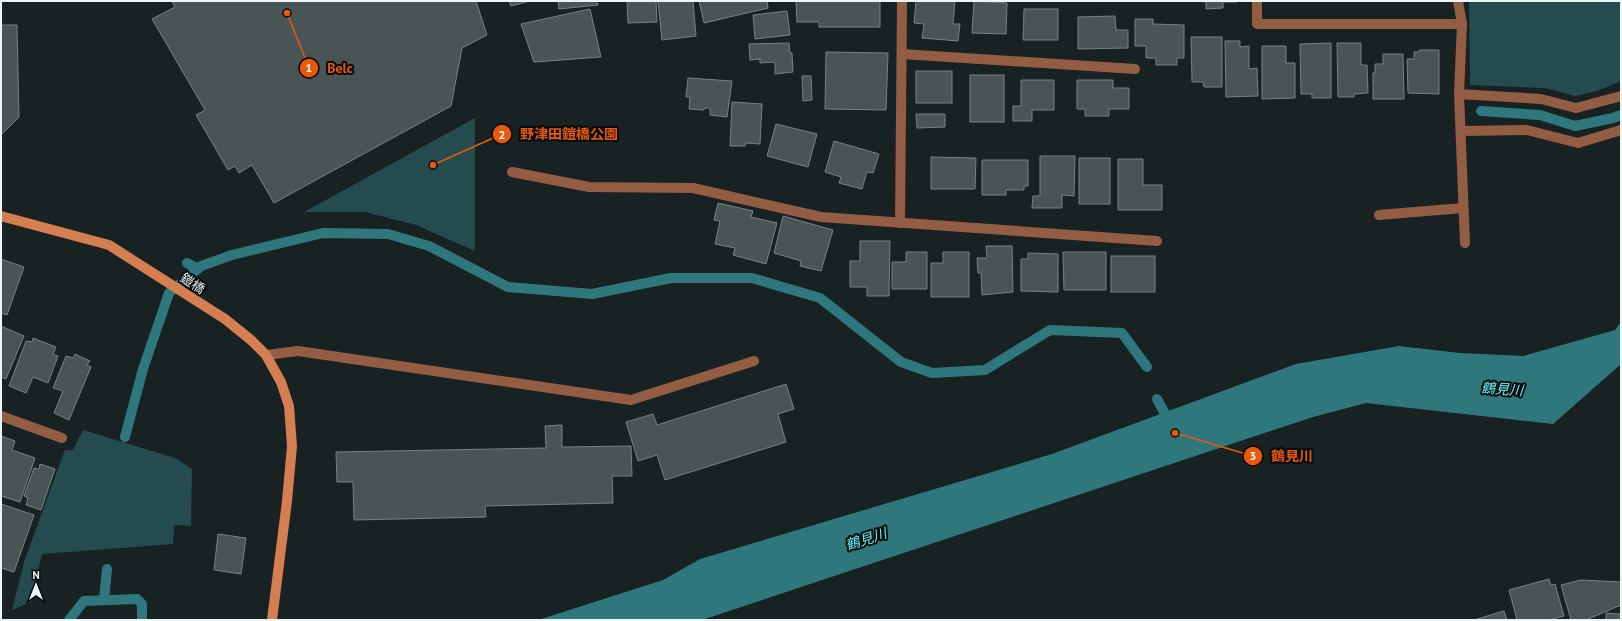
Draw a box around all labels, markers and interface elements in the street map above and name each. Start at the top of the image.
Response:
callout: Belc [299,55,360,81]
text: Belc [327,59,353,77]
text: 1 [306,60,312,75]
callout: 野津田鎧橋公園 [492,121,626,147]
text: 野津田鎧橋公園 [520,125,618,143]
text: 2 [499,127,505,142]
street label: 鎧橋 [177,269,208,298]
water label: 鶴見川 [1480,379,1526,400]
callout: 鶴見川 [1243,443,1321,469]
text: 鶴見川 [1271,447,1313,465]
text: 3 [1250,448,1256,463]
water label: 鶴見川 [843,523,891,554]
north arrow [16,565,56,605]
text: N [32,568,40,582]

